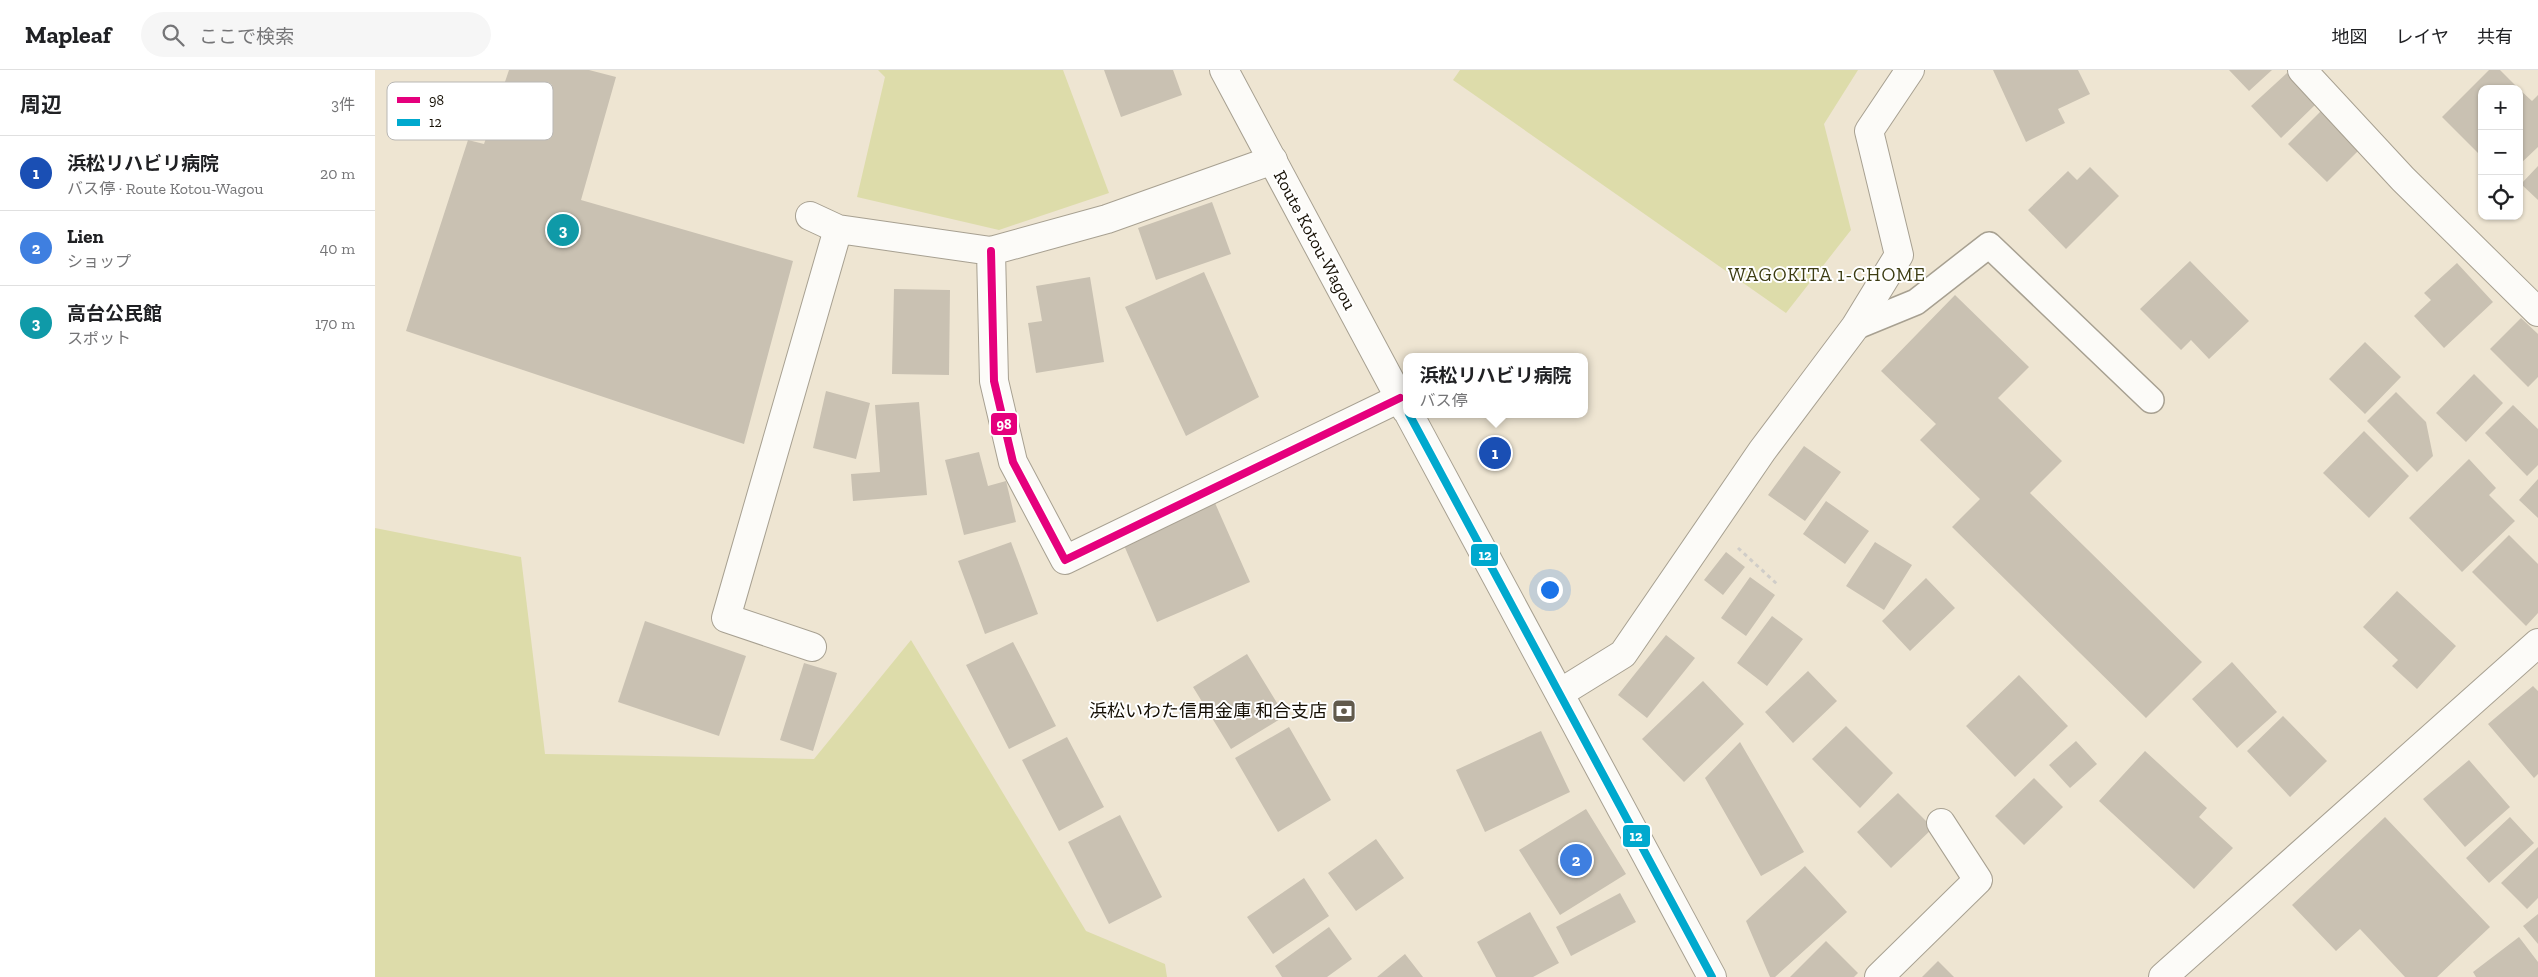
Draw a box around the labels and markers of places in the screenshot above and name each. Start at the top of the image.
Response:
pin: 3 [547,211,579,249]
pin: 1 [1479,434,1511,472]
bank icon: 浜松いわた信用金庫 和合支店 [1331,698,1357,724]
place label: 浜松いわた信用金庫 和合支店 [1089,700,1327,722]
pin: 2 [1560,841,1592,879]

